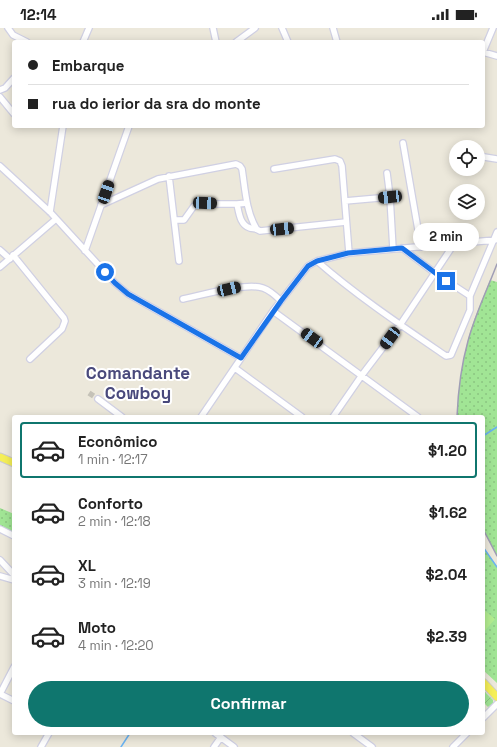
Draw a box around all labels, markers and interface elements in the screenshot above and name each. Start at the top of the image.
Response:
text: 12:14 [20,5,56,24]
text: Embarque [52,56,125,75]
text: rua do ierior da sra do monte [52,94,261,113]
map controls [449,140,485,220]
button: locate [449,140,485,176]
car [96,179,116,205]
button: layers [449,184,485,220]
car [377,190,403,204]
car [193,197,217,209]
car [269,222,295,236]
callout: 2 min [413,223,479,251]
text: 2 min [429,228,463,245]
route start [96,263,114,281]
route end [437,272,455,290]
car [216,280,242,298]
car [378,325,402,351]
car [299,326,325,350]
district label: Comandante Cowboy [86,362,190,404]
icon: car [30,432,66,468]
text: Econômico [78,432,157,451]
text: $1.20 [428,441,467,460]
text: 1 min · 12:17 [78,451,148,468]
icon: car [30,494,66,530]
text: Conforto [78,494,143,513]
text: $1.62 [429,503,467,522]
text: 2 min · 12:18 [78,513,151,530]
icon: car [30,556,66,592]
text: XL [78,556,96,575]
text: $2.04 [425,565,467,584]
text: 3 min · 12:19 [78,575,151,592]
icon: car [30,618,66,654]
text: Moto [78,618,116,637]
text: $2.39 [426,627,467,646]
text: 4 min · 12:20 [78,637,154,654]
button: Confirmar [28,681,469,727]

